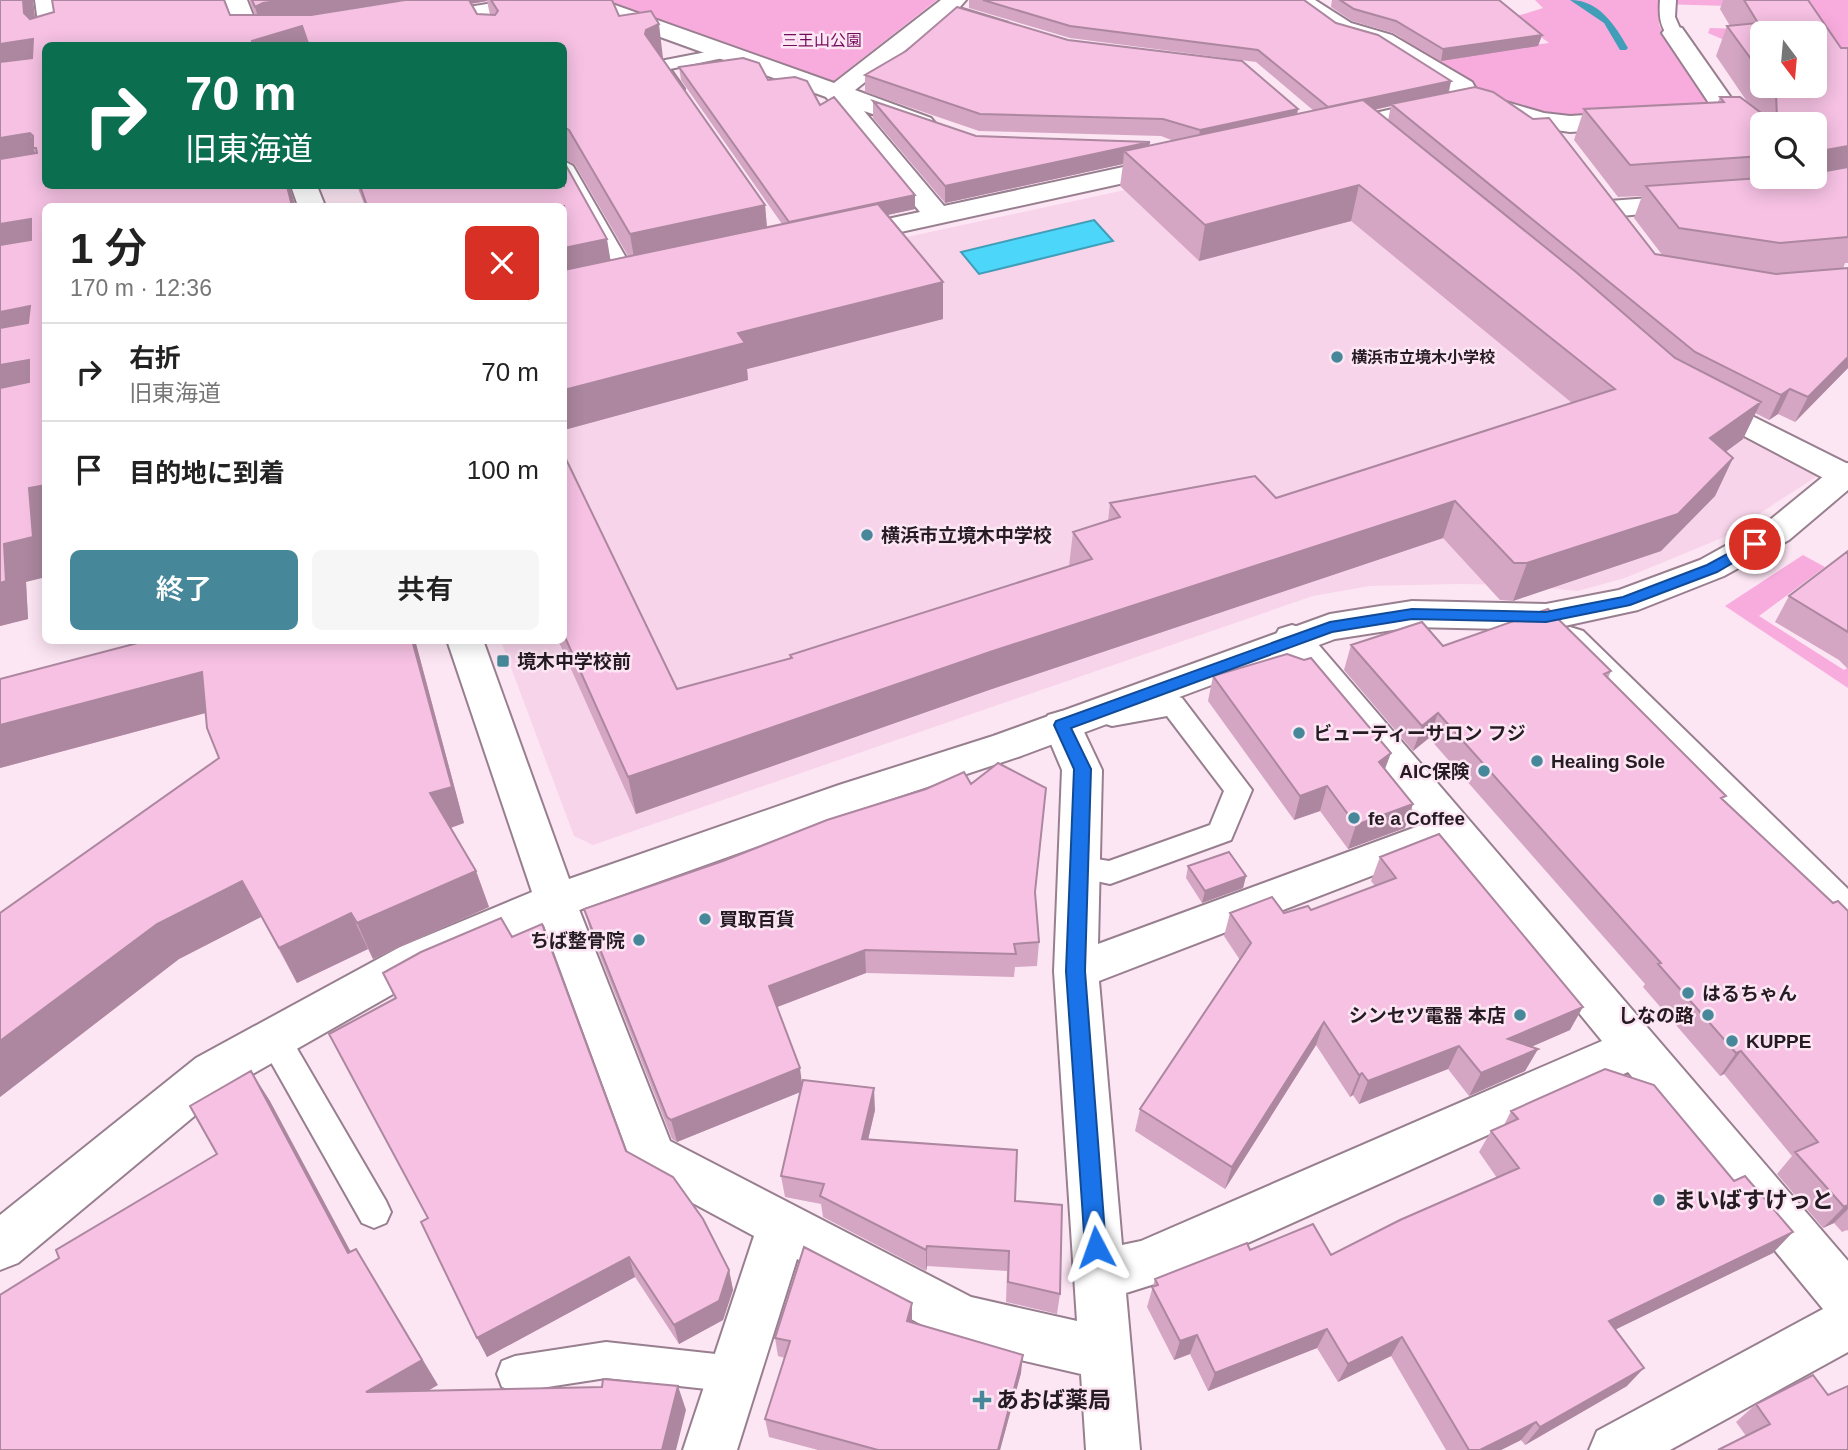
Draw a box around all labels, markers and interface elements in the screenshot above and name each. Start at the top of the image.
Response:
north arrow [1750,21,1827,98]
map controls [1750,21,1827,189]
park label: 三王山公園 [782,32,862,49]
text: 70 m [185,66,297,120]
icon: right [70,70,161,161]
button: search [1750,112,1827,189]
text: 旧東海道 [185,131,313,167]
text: 1 分 [70,225,147,272]
button: close [465,226,539,300]
text: 170 m · 12:36 [70,275,212,301]
text: 右折 [129,343,181,373]
place label: 横浜市立境木小学校 [1351,348,1495,366]
marker: 横浜市立境木小学校 [1329,349,1345,365]
icon: right [70,353,108,391]
text: 70 m [481,357,539,387]
text: 旧東海道 [129,380,221,406]
icon: arrive [70,451,108,489]
text: 100 m [467,455,539,485]
text: 目的地に到着 [129,458,285,488]
pin [1725,514,1785,574]
place label: 横浜市立境木中学校 [881,525,1052,546]
icon: arrive [1736,525,1774,563]
marker: 横浜市立境木中学校 [859,527,875,543]
button: 終了 [70,550,298,630]
button: 共有 [312,550,539,630]
place label: 境木中学校前 [517,651,631,672]
marker: 境木中学校前 [495,653,511,669]
place label: ビューティーサロン フジ [1313,723,1526,744]
marker: ビューティーサロン フジ [1291,725,1307,741]
place label: Healing Sole [1551,751,1665,772]
marker: Healing Sole [1529,753,1545,769]
place label: AIC保険 [1399,761,1470,782]
marker: AIC保険 [1476,763,1492,779]
place label: fe a Coffee [1368,808,1465,829]
marker: fe a Coffee [1346,810,1362,826]
place label: 買取百貨 [719,909,795,930]
marker: 買取百貨 [697,911,713,927]
place label: ちば整骨院 [530,930,625,951]
marker: ちば整骨院 [631,932,647,948]
place label: はるちゃん [1702,983,1797,1004]
marker: はるちゃん [1680,985,1696,1001]
place label: シンセツ電器 本店 [1349,1005,1506,1026]
place label: しなの路 [1618,1005,1694,1026]
marker: シンセツ電器 本店 [1512,1007,1528,1023]
marker: しなの路 [1700,1007,1716,1023]
place label: KUPPE [1746,1031,1811,1052]
marker: KUPPE [1724,1033,1740,1049]
place label: まいばすけっと [1673,1187,1834,1213]
marker: まいばすけっと [1651,1192,1667,1208]
position arrow [1059,1210,1133,1284]
place label: あおば薬局 [996,1387,1111,1413]
marker: あおば薬局 [974,1392,990,1408]

